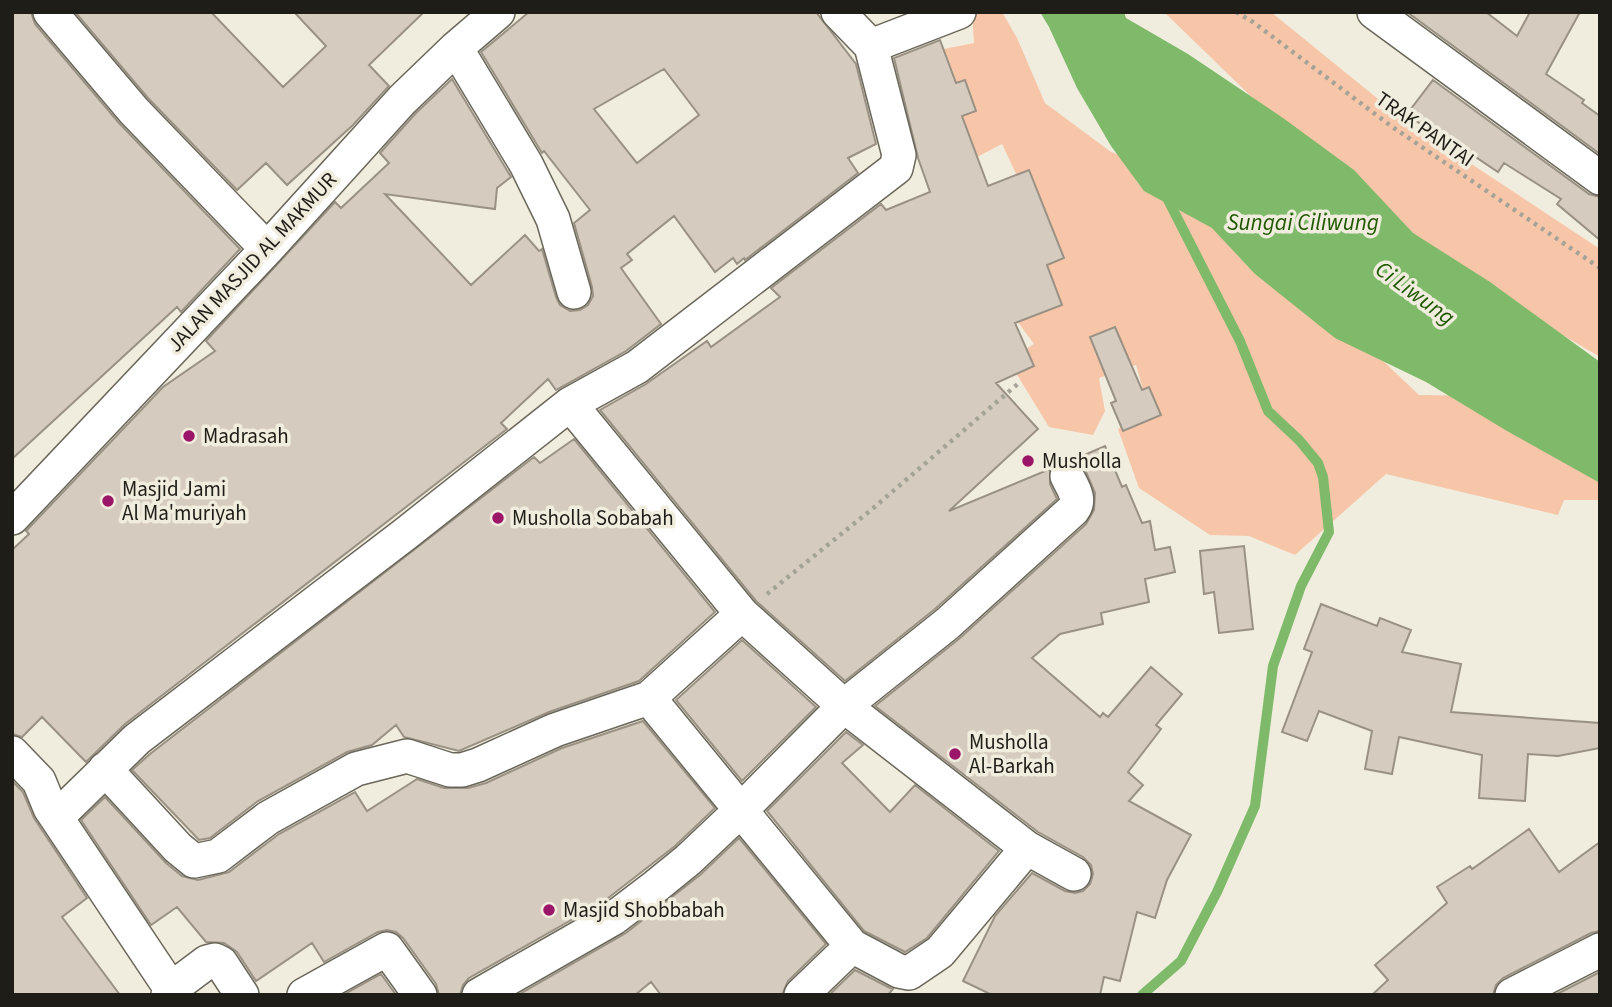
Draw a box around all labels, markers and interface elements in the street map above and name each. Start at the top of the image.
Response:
street label: TRAK PANTAI [1370,84,1480,174]
street label: JALAN MASJID AL MAKMUR [160,165,344,359]
water label: Sungai Ciliwung [1227,206,1379,239]
water label: Ci Liwung [1368,253,1462,333]
place label: Madrasah [203,421,289,451]
marker: Madrasah [181,428,197,444]
place label: Musholla [1042,446,1122,476]
marker: Musholla [1020,453,1036,469]
place label: Masjid Jami Al Ma'muriyah [122,474,247,528]
marker: Masjid Jami Al Ma'muriyah [100,493,116,509]
place label: Musholla Sobabah [512,503,674,533]
marker: Musholla Sobabah [490,510,506,526]
place label: Musholla Al-Barkah [969,727,1055,781]
marker: Musholla Al-Barkah [947,746,963,762]
place label: Masjid Shobbabah [563,895,725,925]
marker: Masjid Shobbabah [541,902,557,918]

